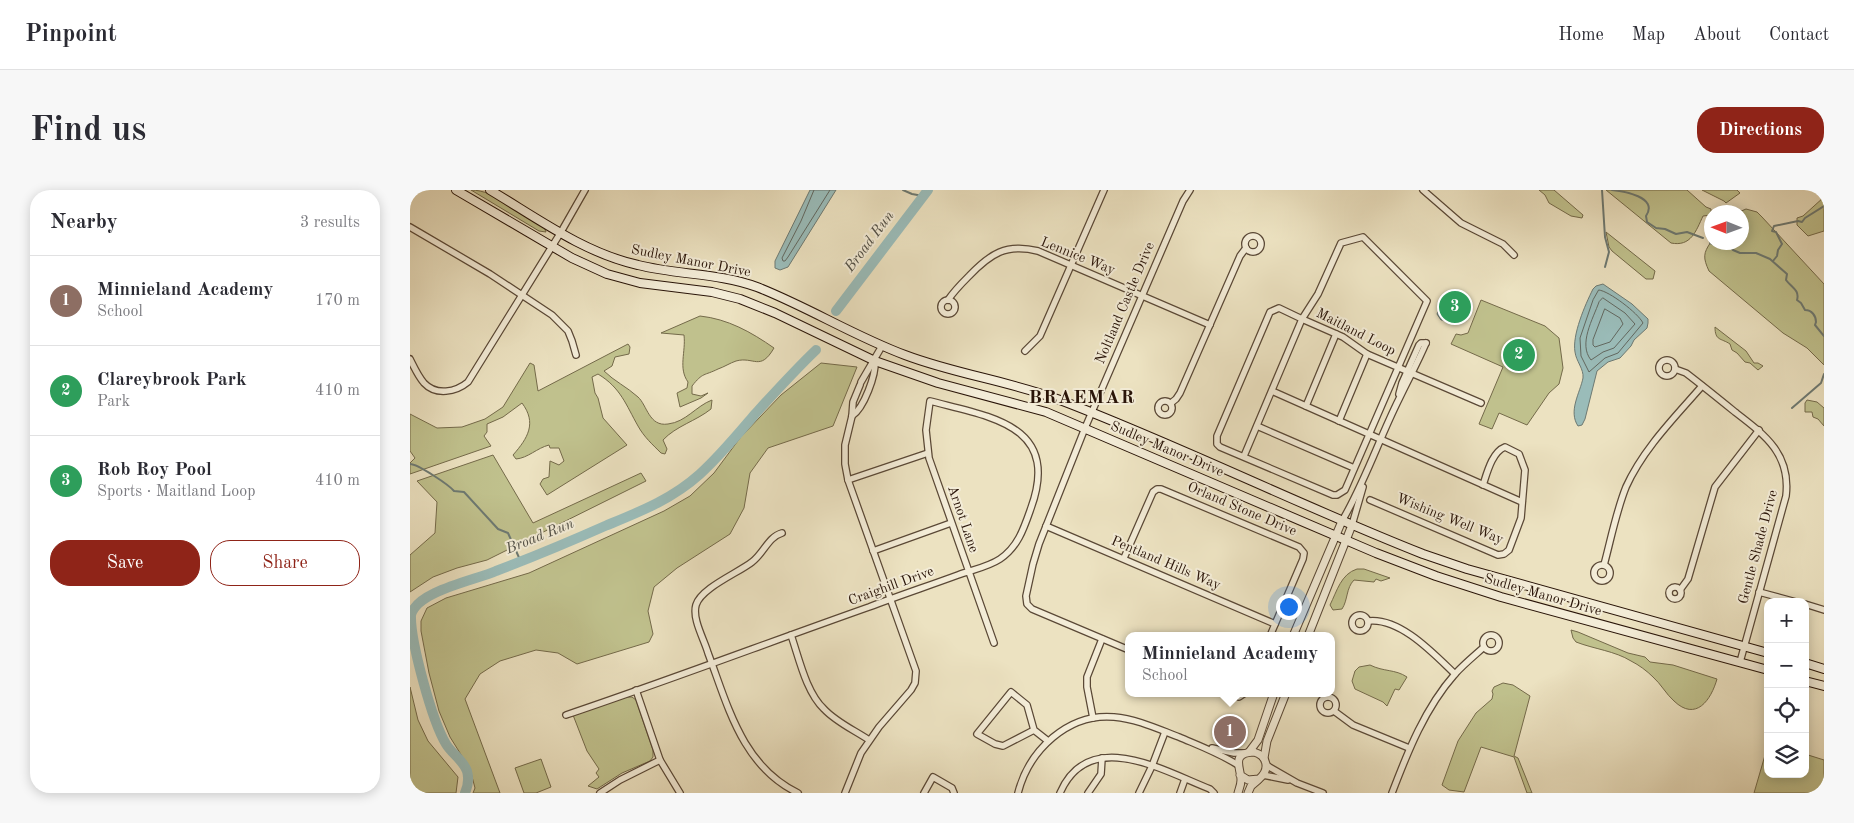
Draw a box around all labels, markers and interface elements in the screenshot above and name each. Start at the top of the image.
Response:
text: Pinpoint [25,23,117,47]
text: Home [1558,26,1604,44]
text: Map [1632,26,1665,44]
text: About [1693,26,1741,44]
text: Contact [1769,26,1829,44]
button: Directions [1697,107,1824,153]
text: Find us [30,113,146,148]
north arrow [1704,205,1749,250]
water label: Broad Run [842,208,898,276]
text: Nearby [50,212,118,233]
text: 3 results [300,215,360,231]
street label: Lennice Way [1039,235,1118,278]
street label: Noltland Castle Drive [1093,240,1157,366]
street label: Sudley Manor Drive [630,243,752,279]
text: Minnieland Academy [97,281,273,300]
pin: 3 [1439,288,1471,326]
text: 1 [61,293,71,309]
text: 170 m [315,293,360,309]
text: School [97,304,143,320]
street label: Maitland Loop [1314,306,1398,358]
pin: 2 [1503,336,1535,374]
text: Clareybrook Park [97,371,247,390]
text: 2 [61,383,71,399]
text: 410 m [315,383,360,399]
district label: BRAEMAR [1029,389,1135,408]
text: Park [97,394,130,410]
street label: Sudley Manor Drive [1108,419,1226,479]
text: Rob Roy Pool [97,461,212,480]
text: 3 [61,473,71,489]
text: 410 m [315,473,360,489]
street label: Orland Stone Drive [1185,480,1299,538]
text: Sports · Maitland Loop [97,484,256,500]
street label: Arnot Lane [945,484,981,554]
street label: Gentle Shade Drive [1736,488,1780,606]
street label: Wishing Well Way [1394,491,1506,547]
water label: Broad Run [503,516,577,558]
street label: Pentland Hills Way [1109,534,1223,593]
button: Save [50,540,200,586]
button: Share [210,540,360,586]
street label: Craighill Drive [846,564,936,608]
street label: Sudley Manor Drive [1483,572,1603,618]
your location [1276,594,1302,620]
map controls [1764,598,1809,778]
button: + [1764,598,1809,643]
popup [1125,632,1335,697]
button: − [1764,643,1809,688]
text: Minnieland Academy [1142,645,1318,664]
text: School [1142,668,1188,684]
button: locate [1764,688,1809,733]
pin: 1 [1214,713,1246,751]
button: layers [1764,733,1809,778]

